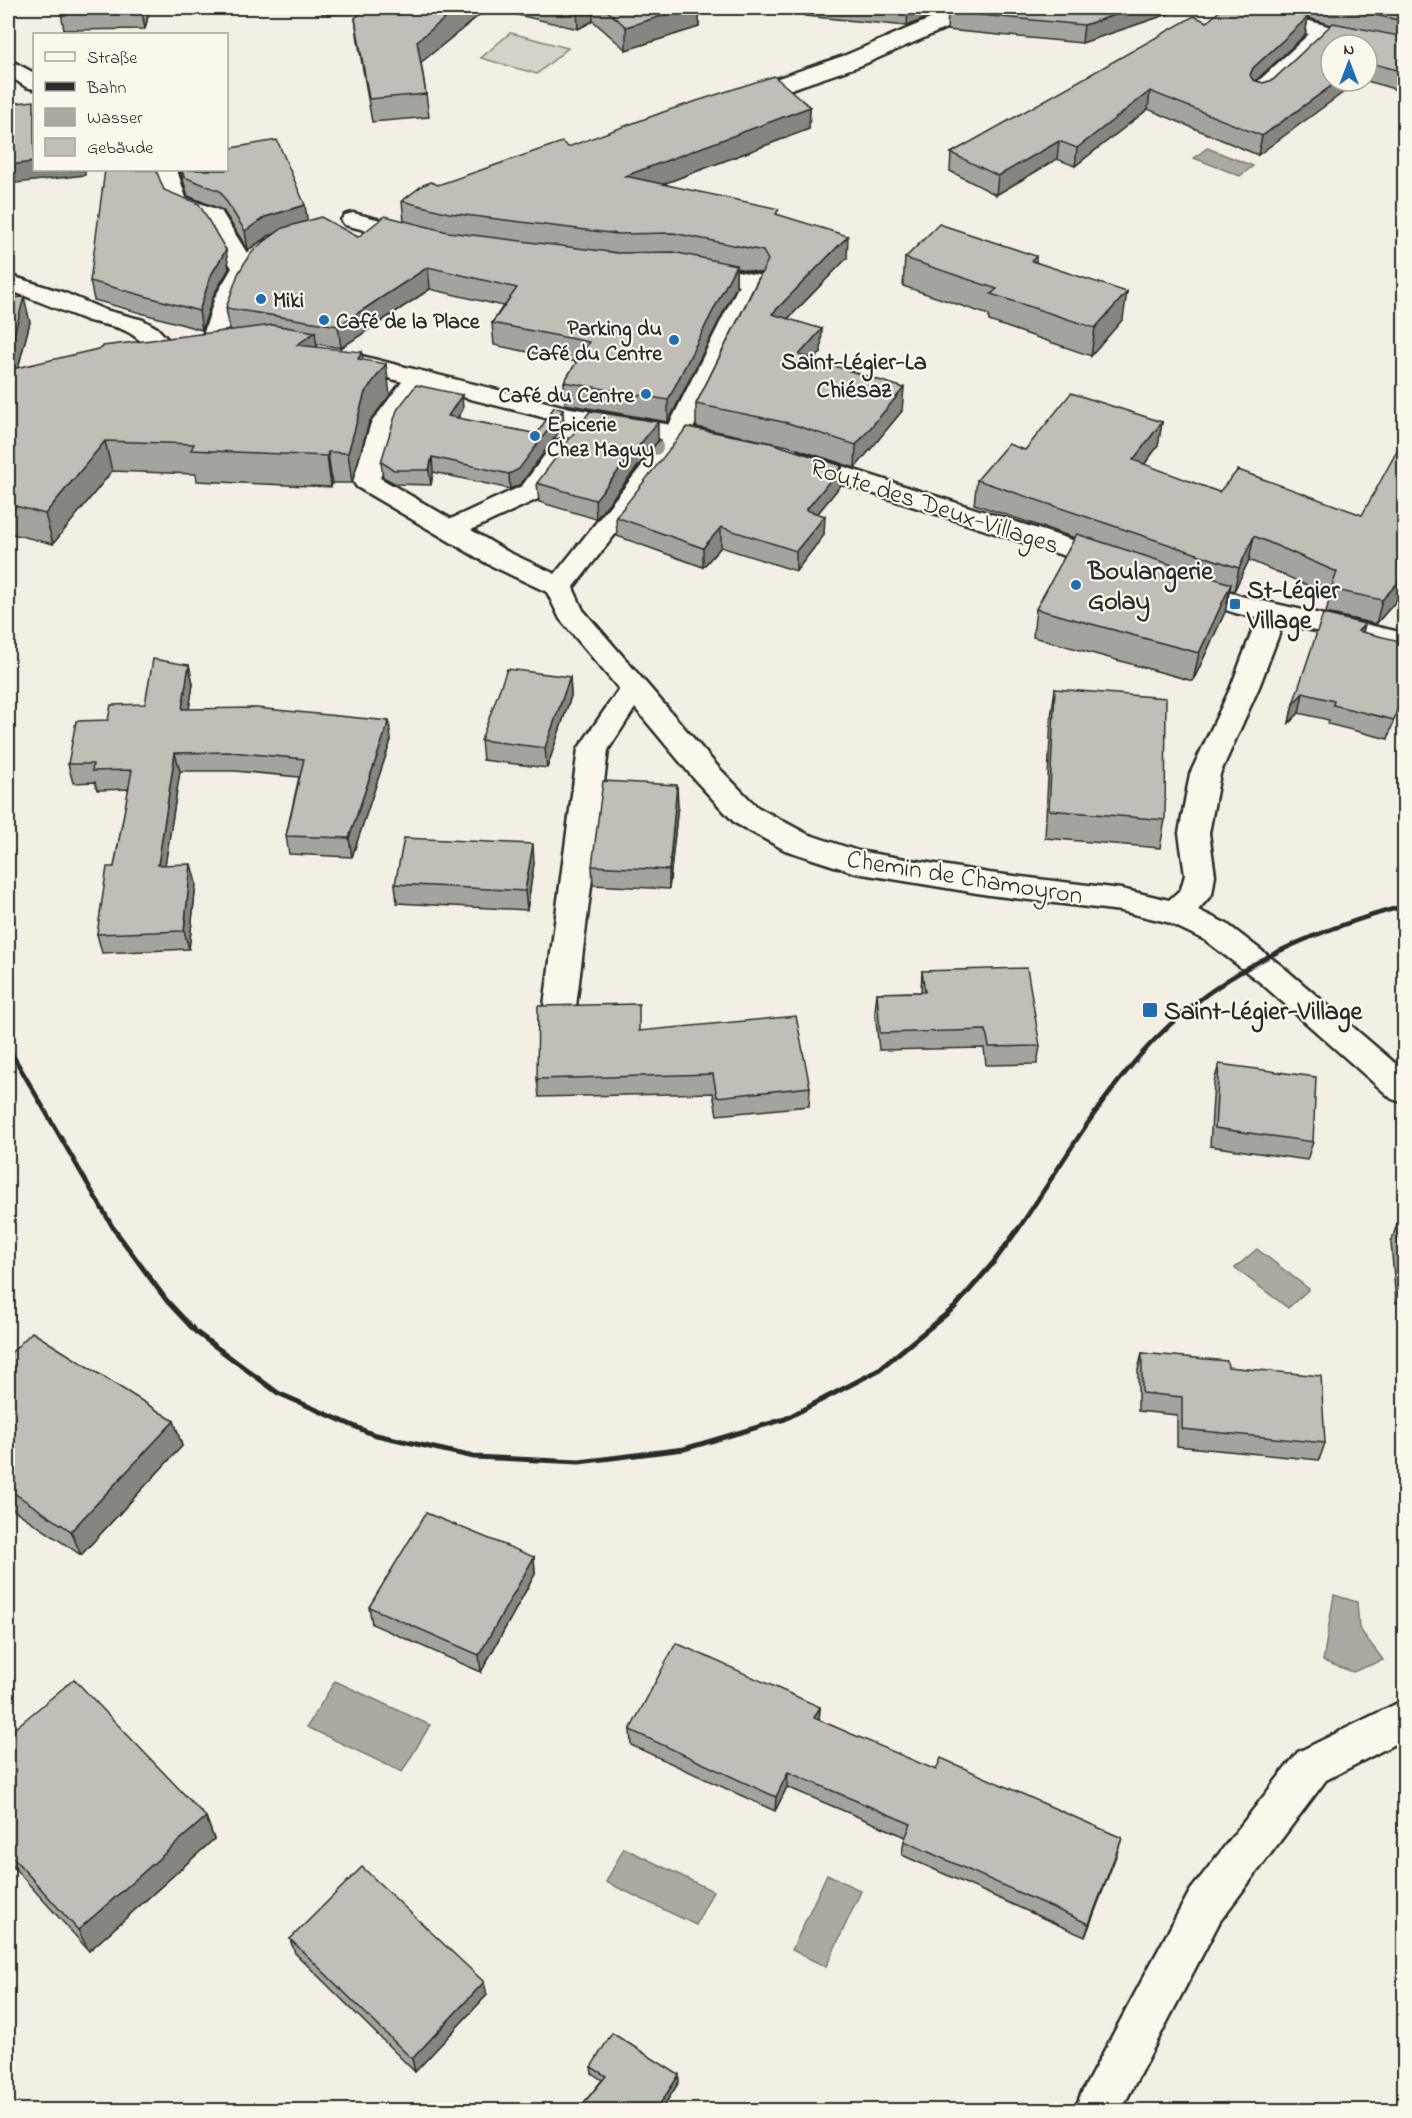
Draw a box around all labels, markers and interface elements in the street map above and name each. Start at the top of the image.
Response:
legend [33,33,228,171]
north arrow [1319,33,1379,93]
text: N [1344,38,1355,62]
text: Straße [87,46,138,72]
text: Bahn [86,76,126,102]
text: Wasser [87,106,143,132]
text: Gebäude [87,136,154,162]
place label: Miki [273,286,304,318]
marker: Miki [254,292,268,306]
place label: Café de la Place [336,307,481,339]
marker: Café de la Place [317,313,331,327]
place label: Parking du Café du Centre [527,314,663,371]
marker: Parking du Café du Centre [667,333,681,347]
district label: Saint-Légier-La Chiésaz [781,346,927,409]
place label: Café du Centre [499,381,635,413]
marker: Café du Centre [639,387,653,401]
place label: Epicerie Chez Maguy [547,410,654,468]
marker: Epicerie Chez Maguy [528,429,542,443]
street label: Route des Deux-Villages [805,450,1064,566]
place label: Boulangerie Golay [1087,554,1214,622]
place label: St-Légier Village [1246,573,1340,642]
marker: Boulangerie Golay [1069,578,1083,592]
marker: St-Légier Village [1228,597,1242,611]
street label: Chemin de Chamoyron [844,842,1085,916]
place label: Saint-Légier-Village [1164,994,1363,1033]
marker: Saint-Légier-Village [1141,1001,1159,1019]

